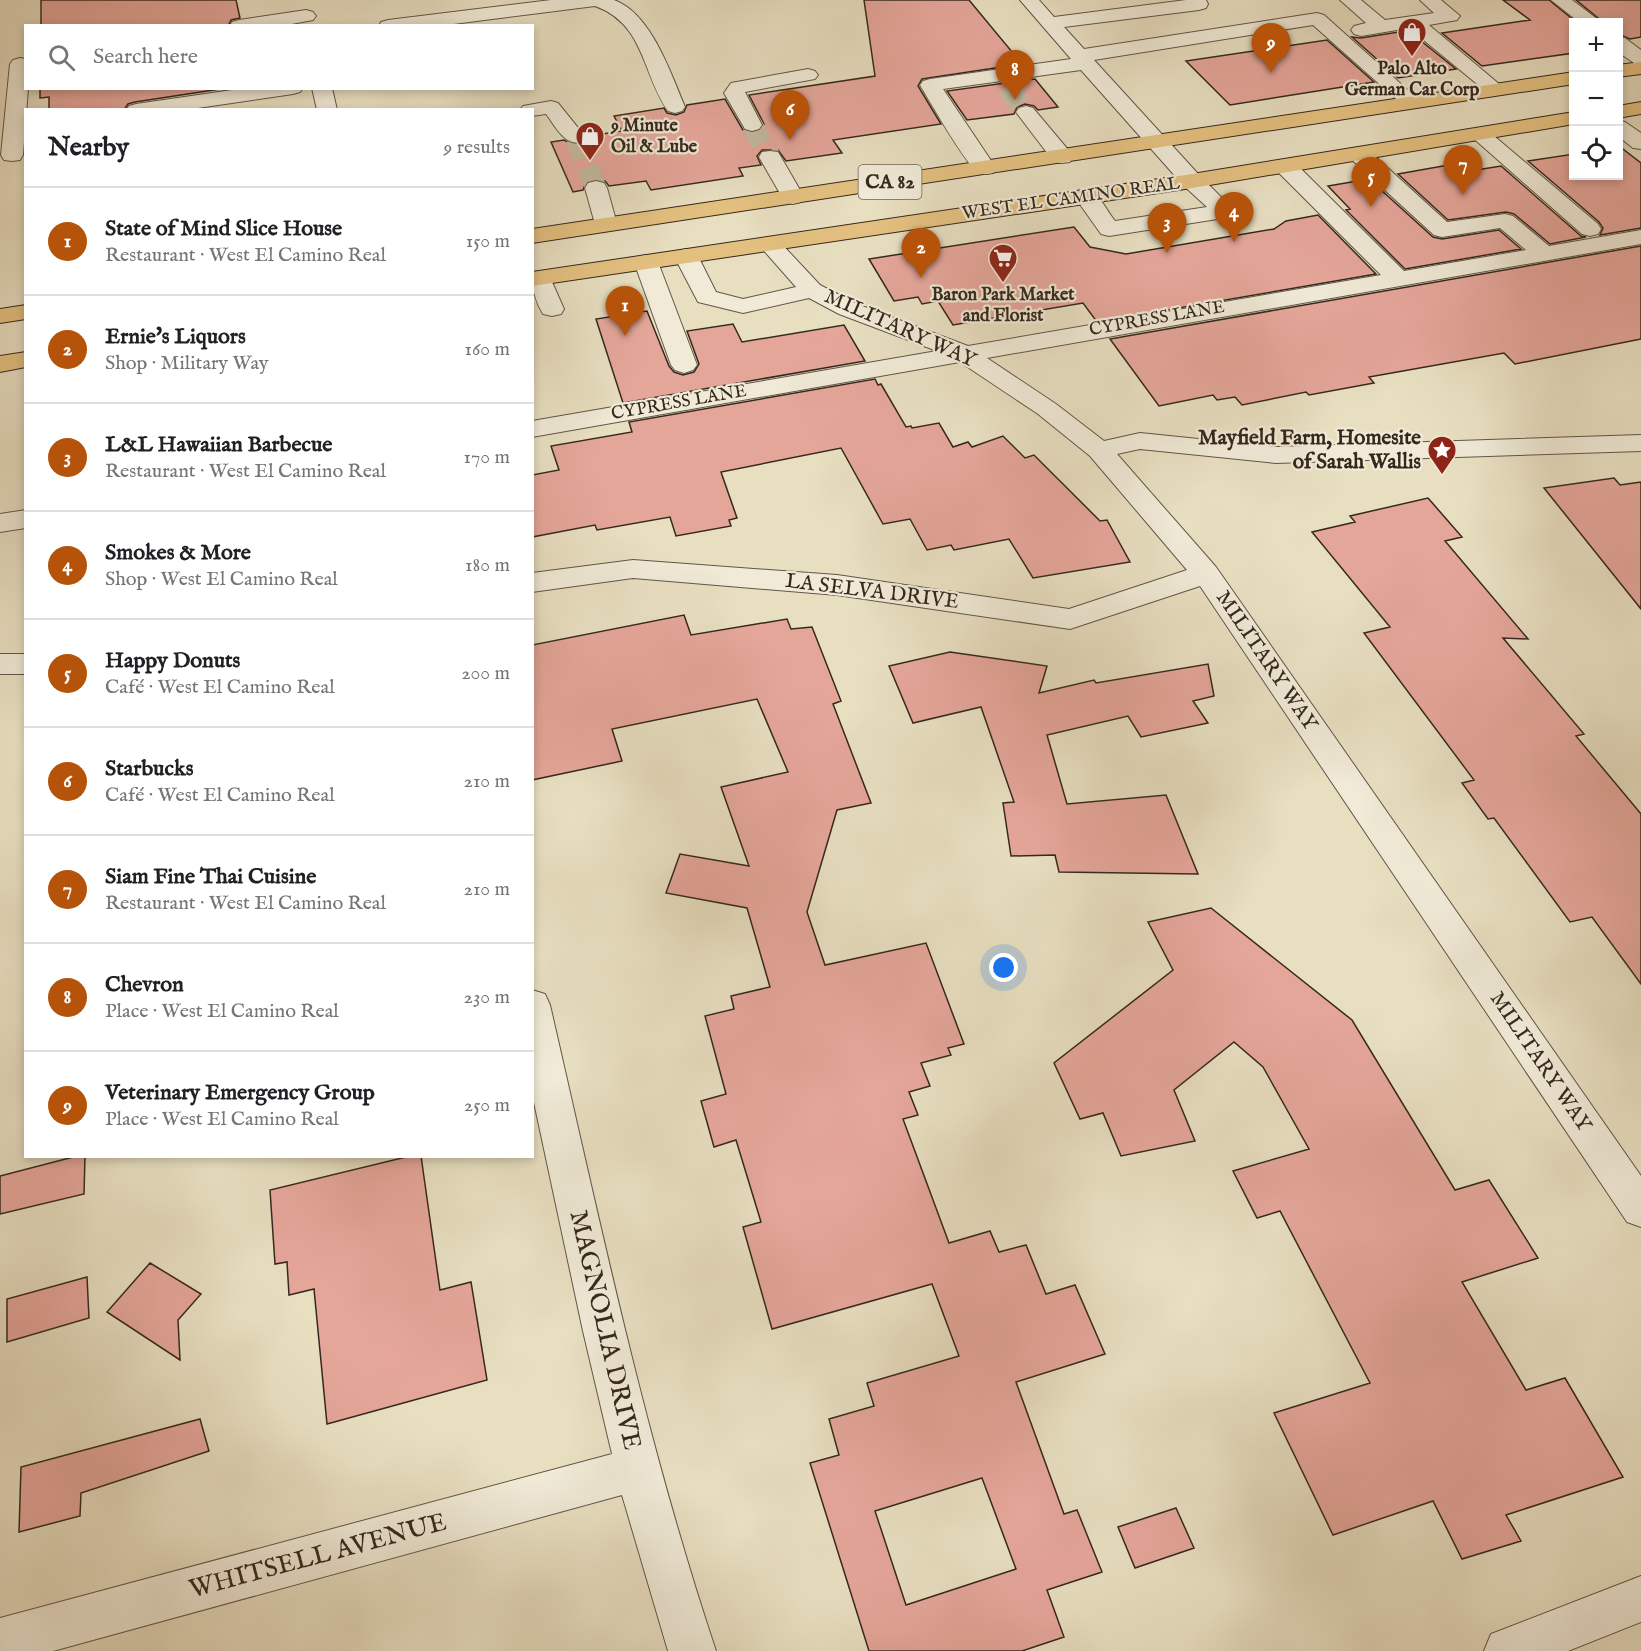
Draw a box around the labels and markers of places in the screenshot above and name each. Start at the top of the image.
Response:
shop icon: Palo Alto German Car Corp [1396,16,1428,58]
pin: 9 [1252,23,1290,73]
pin: 8 [996,51,1034,100]
place label: Palo Alto German Car Corp [1345,58,1479,102]
pin: 6 [770,90,810,140]
place label: 9 Minute Oil & Lube [610,115,698,159]
shop icon: 9 Minute Oil & Lube [574,120,606,162]
pin: 7 [1444,146,1482,195]
pin: 5 [1352,158,1390,207]
pin: 4 [1214,192,1254,242]
pin: 3 [1148,204,1186,253]
pin: 2 [902,228,940,278]
supermarket icon: Baron Park Market and Florist [987,242,1019,284]
place label: Baron Park Market and Florist [932,284,1075,328]
pin: 1 [606,286,644,336]
place label: Mayfield Farm, Homesite of Sarah Wallis [1198,425,1421,476]
place icon: Mayfield Farm, Homesite of Sarah Wallis [1426,434,1458,476]

